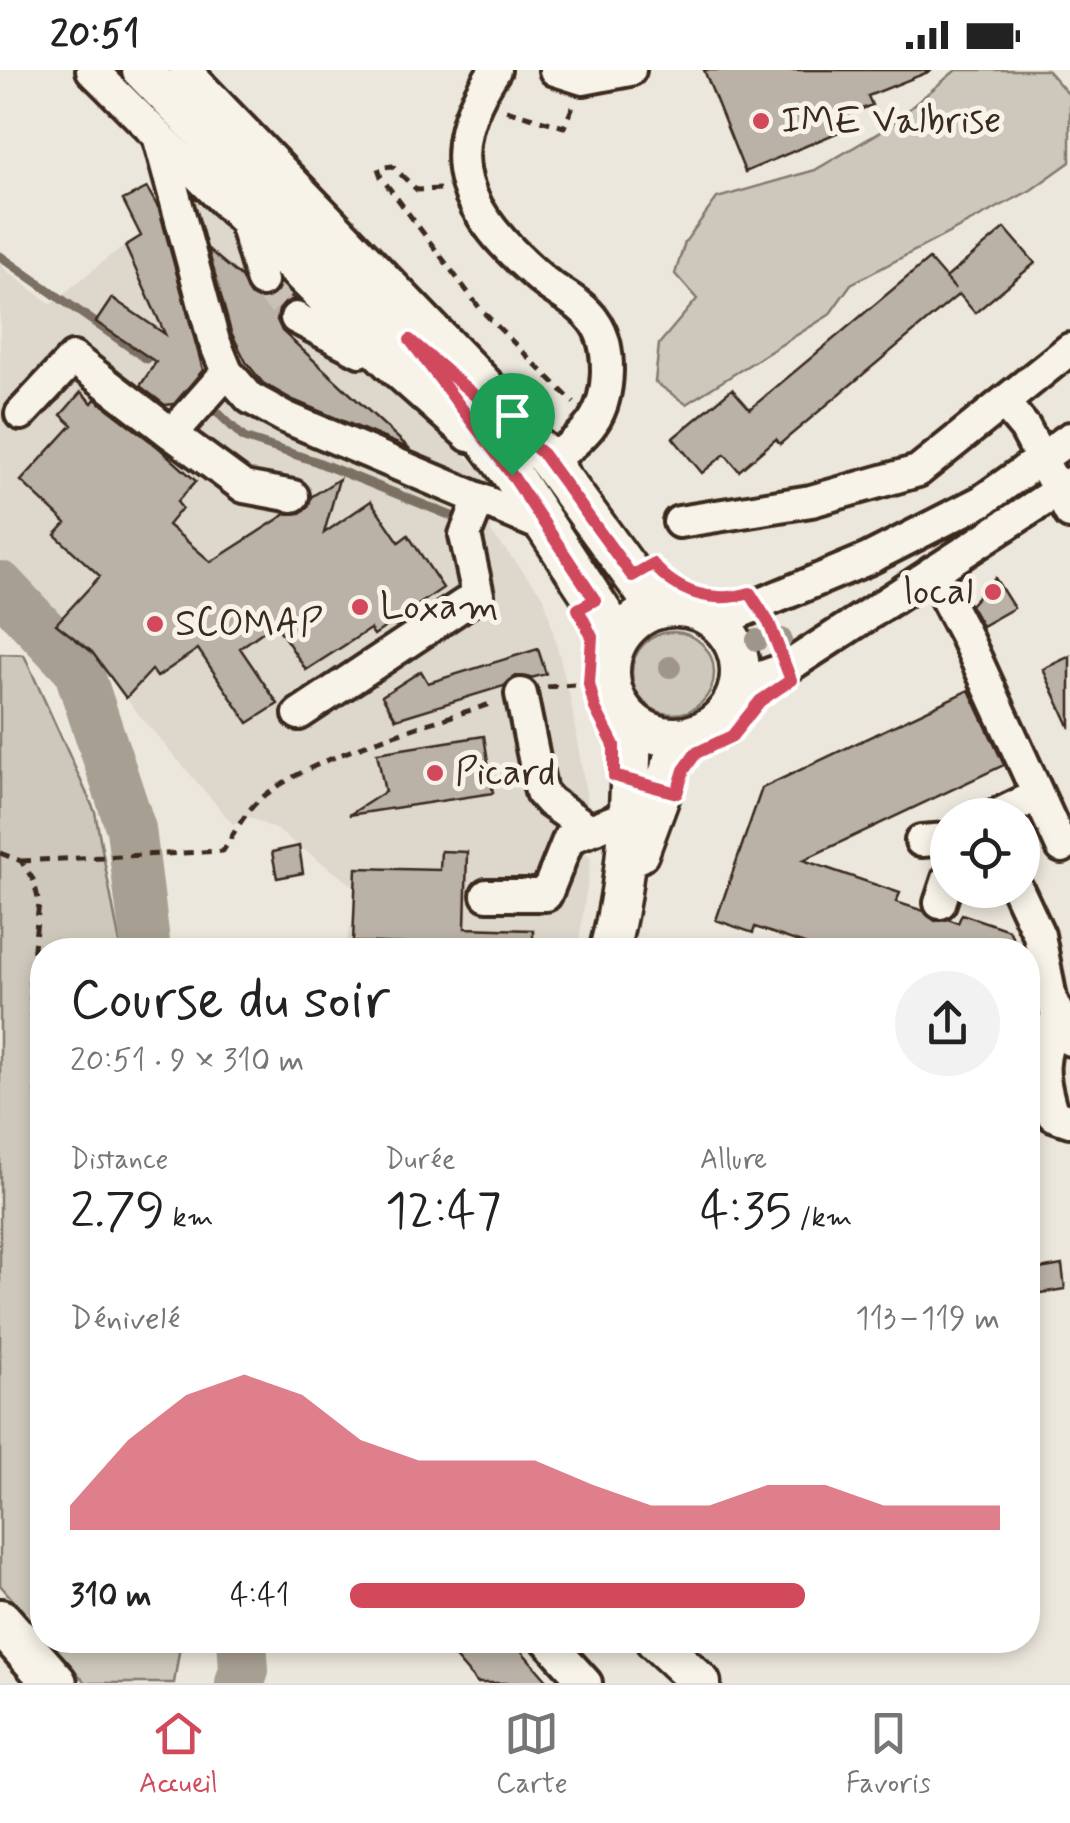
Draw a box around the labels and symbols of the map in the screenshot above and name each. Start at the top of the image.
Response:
place label: IME Valbrise [781,97,1001,146]
marker: IME Valbrise [750,110,772,132]
pin [470,373,555,476]
place label: local [904,568,973,617]
marker: local [982,581,1004,603]
place label: Loxam [380,583,499,632]
marker: Loxam [349,596,371,618]
place label: SCOMAP [175,600,323,649]
marker: SCOMAP [144,613,166,635]
place label: Picard [455,749,555,798]
marker: Picard [424,762,446,784]

